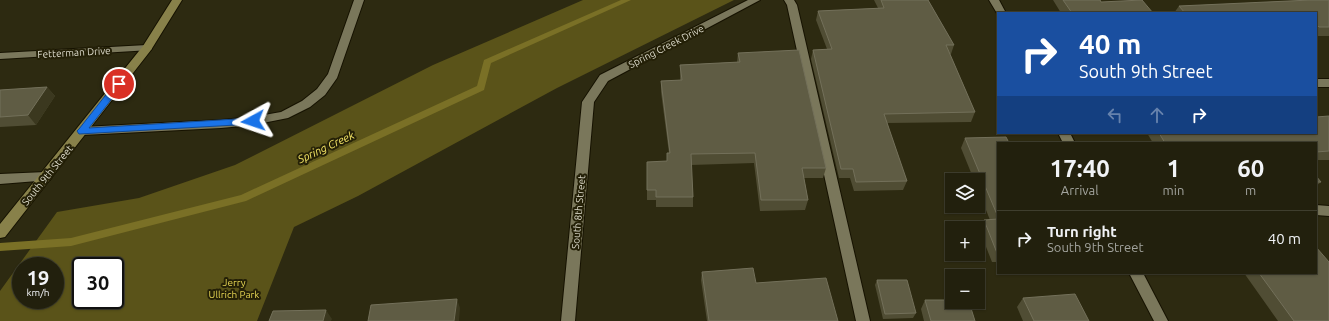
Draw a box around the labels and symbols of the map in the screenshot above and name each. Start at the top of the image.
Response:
street label: Spring Creek Drive [627,23,706,70]
street label: Fetterman Drive [37,45,111,60]
pin [102,67,136,101]
position arrow [232,100,274,142]
water label: Spring Creek [295,129,356,166]
street label: South 9th Street [20,143,75,208]
street label: South 8th Street [570,175,587,249]
speed limit sign: 30 [72,257,124,309]
park label: Jerry Ullrich Park [209,277,259,300]

